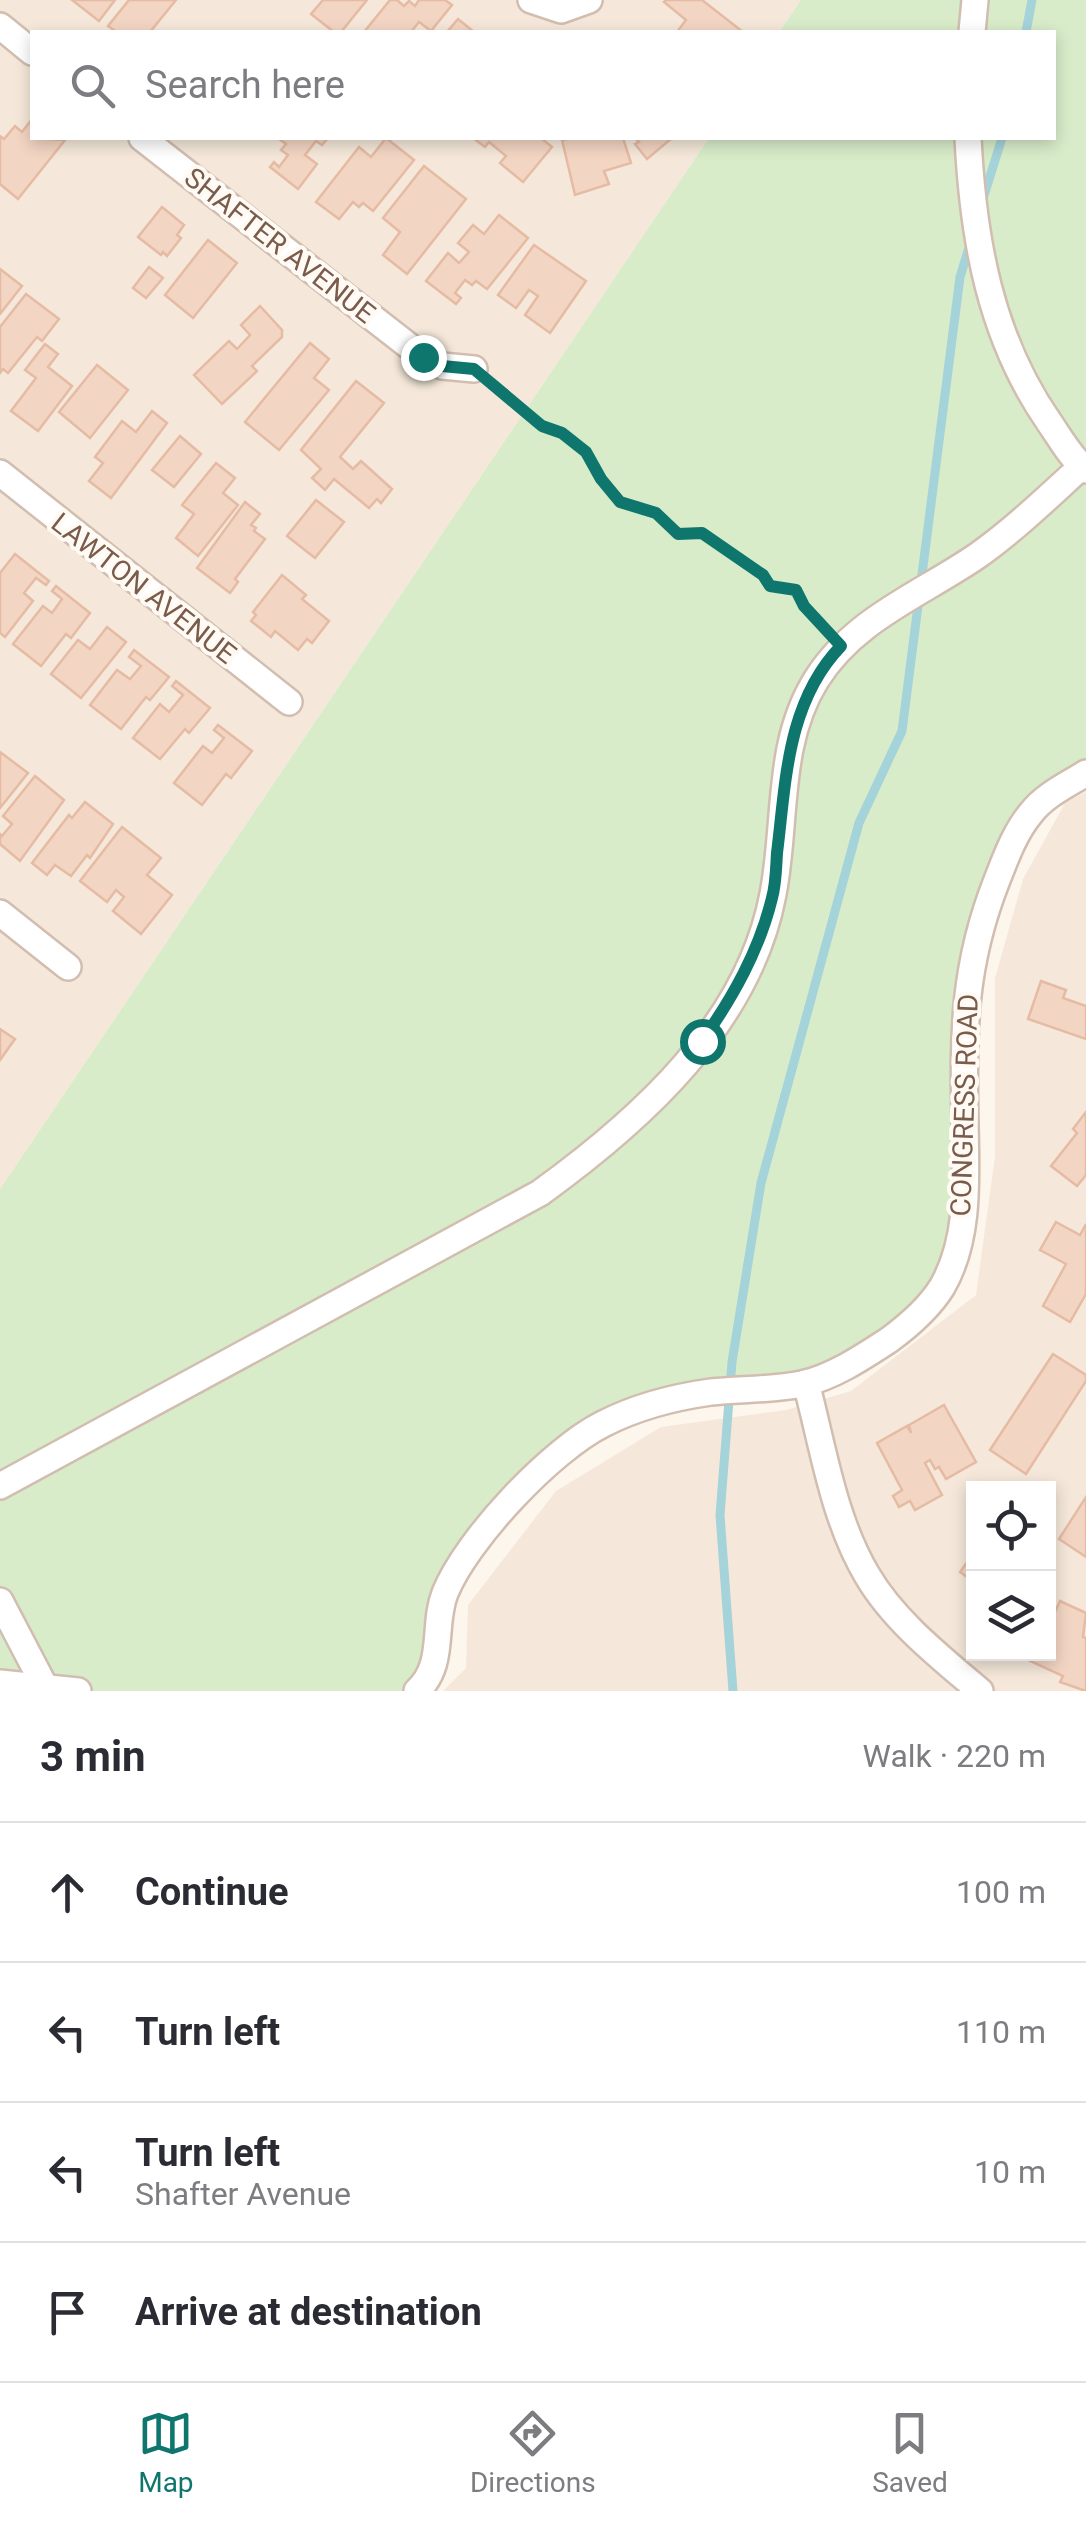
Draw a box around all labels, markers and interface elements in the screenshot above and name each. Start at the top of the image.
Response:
search box [30,30,1056,140]
icon: search [65,58,120,113]
text: Search here [145,63,345,107]
street label: SHAFTER AVENUE [178,161,381,330]
route end [401,335,447,381]
street label: LAWTON AVENUE [45,506,243,671]
street label: CONGRESS ROAD [944,993,985,1217]
route start [680,1019,726,1065]
map controls [966,1481,1056,1661]
button: locate [966,1481,1056,1571]
button: layers [966,1571,1056,1661]
text: 3 min [40,1732,146,1781]
text: Walk · 220 m [863,1737,1046,1775]
icon: ahead [40,1865,95,1920]
text: Continue [135,1870,289,1914]
text: 100 m [956,1873,1046,1911]
icon: left [40,2005,95,2060]
text: Turn left [135,2010,280,2054]
text: 110 m [956,2013,1046,2051]
text: Turn left [135,2131,280,2175]
icon: left [40,2145,95,2200]
text: 10 m [974,2153,1046,2191]
text: Shafter Avenue [135,2175,351,2213]
icon: arrive [40,2285,95,2340]
text: Arrive at destination [135,2290,482,2334]
tab: Map [138,2406,194,2499]
tab: Directions [470,2406,596,2499]
tab: Saved [872,2406,948,2499]

